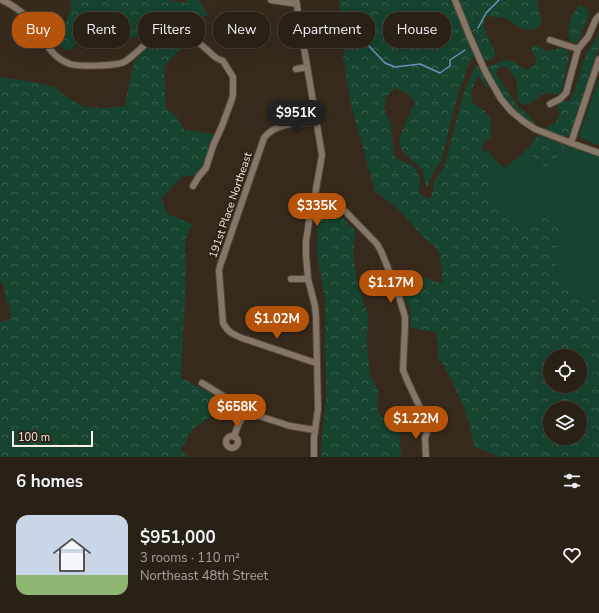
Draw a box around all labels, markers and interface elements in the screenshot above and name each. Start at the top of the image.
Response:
chip: Buy [12,12,65,48]
chip: Rent [73,12,130,48]
chip: Filters [138,12,205,48]
chip: New [213,12,270,48]
chip: Apartment [278,12,375,48]
chip: House [383,12,451,48]
pin: $951K [268,100,324,134]
text: $951K [276,104,316,122]
street label: 191st Place Northeast [205,150,256,260]
pin: $335K [289,193,345,227]
text: $335K [297,197,337,215]
pin: $1.17M [358,270,424,304]
text: $1.17M [368,274,414,292]
pin: $1.02M [244,306,310,340]
text: $1.02M [254,310,300,328]
map controls [543,349,587,445]
button: locate [543,349,587,393]
pin: $658K [209,394,265,428]
text: $658K [217,398,257,416]
button: layers [543,401,587,445]
pin: $1.22M [383,406,449,440]
text: $1.22M [393,410,439,428]
scale bar [12,429,93,448]
text: 100 m [18,430,50,445]
text: 6 homes [16,470,83,493]
icon: filters [561,470,583,492]
text: $951,000 [140,526,216,549]
icon: home [48,531,96,579]
icon: heart [561,544,583,566]
text: 3 rooms · 110 m² [140,549,240,567]
text: Northeast 48th Street [140,567,268,585]

